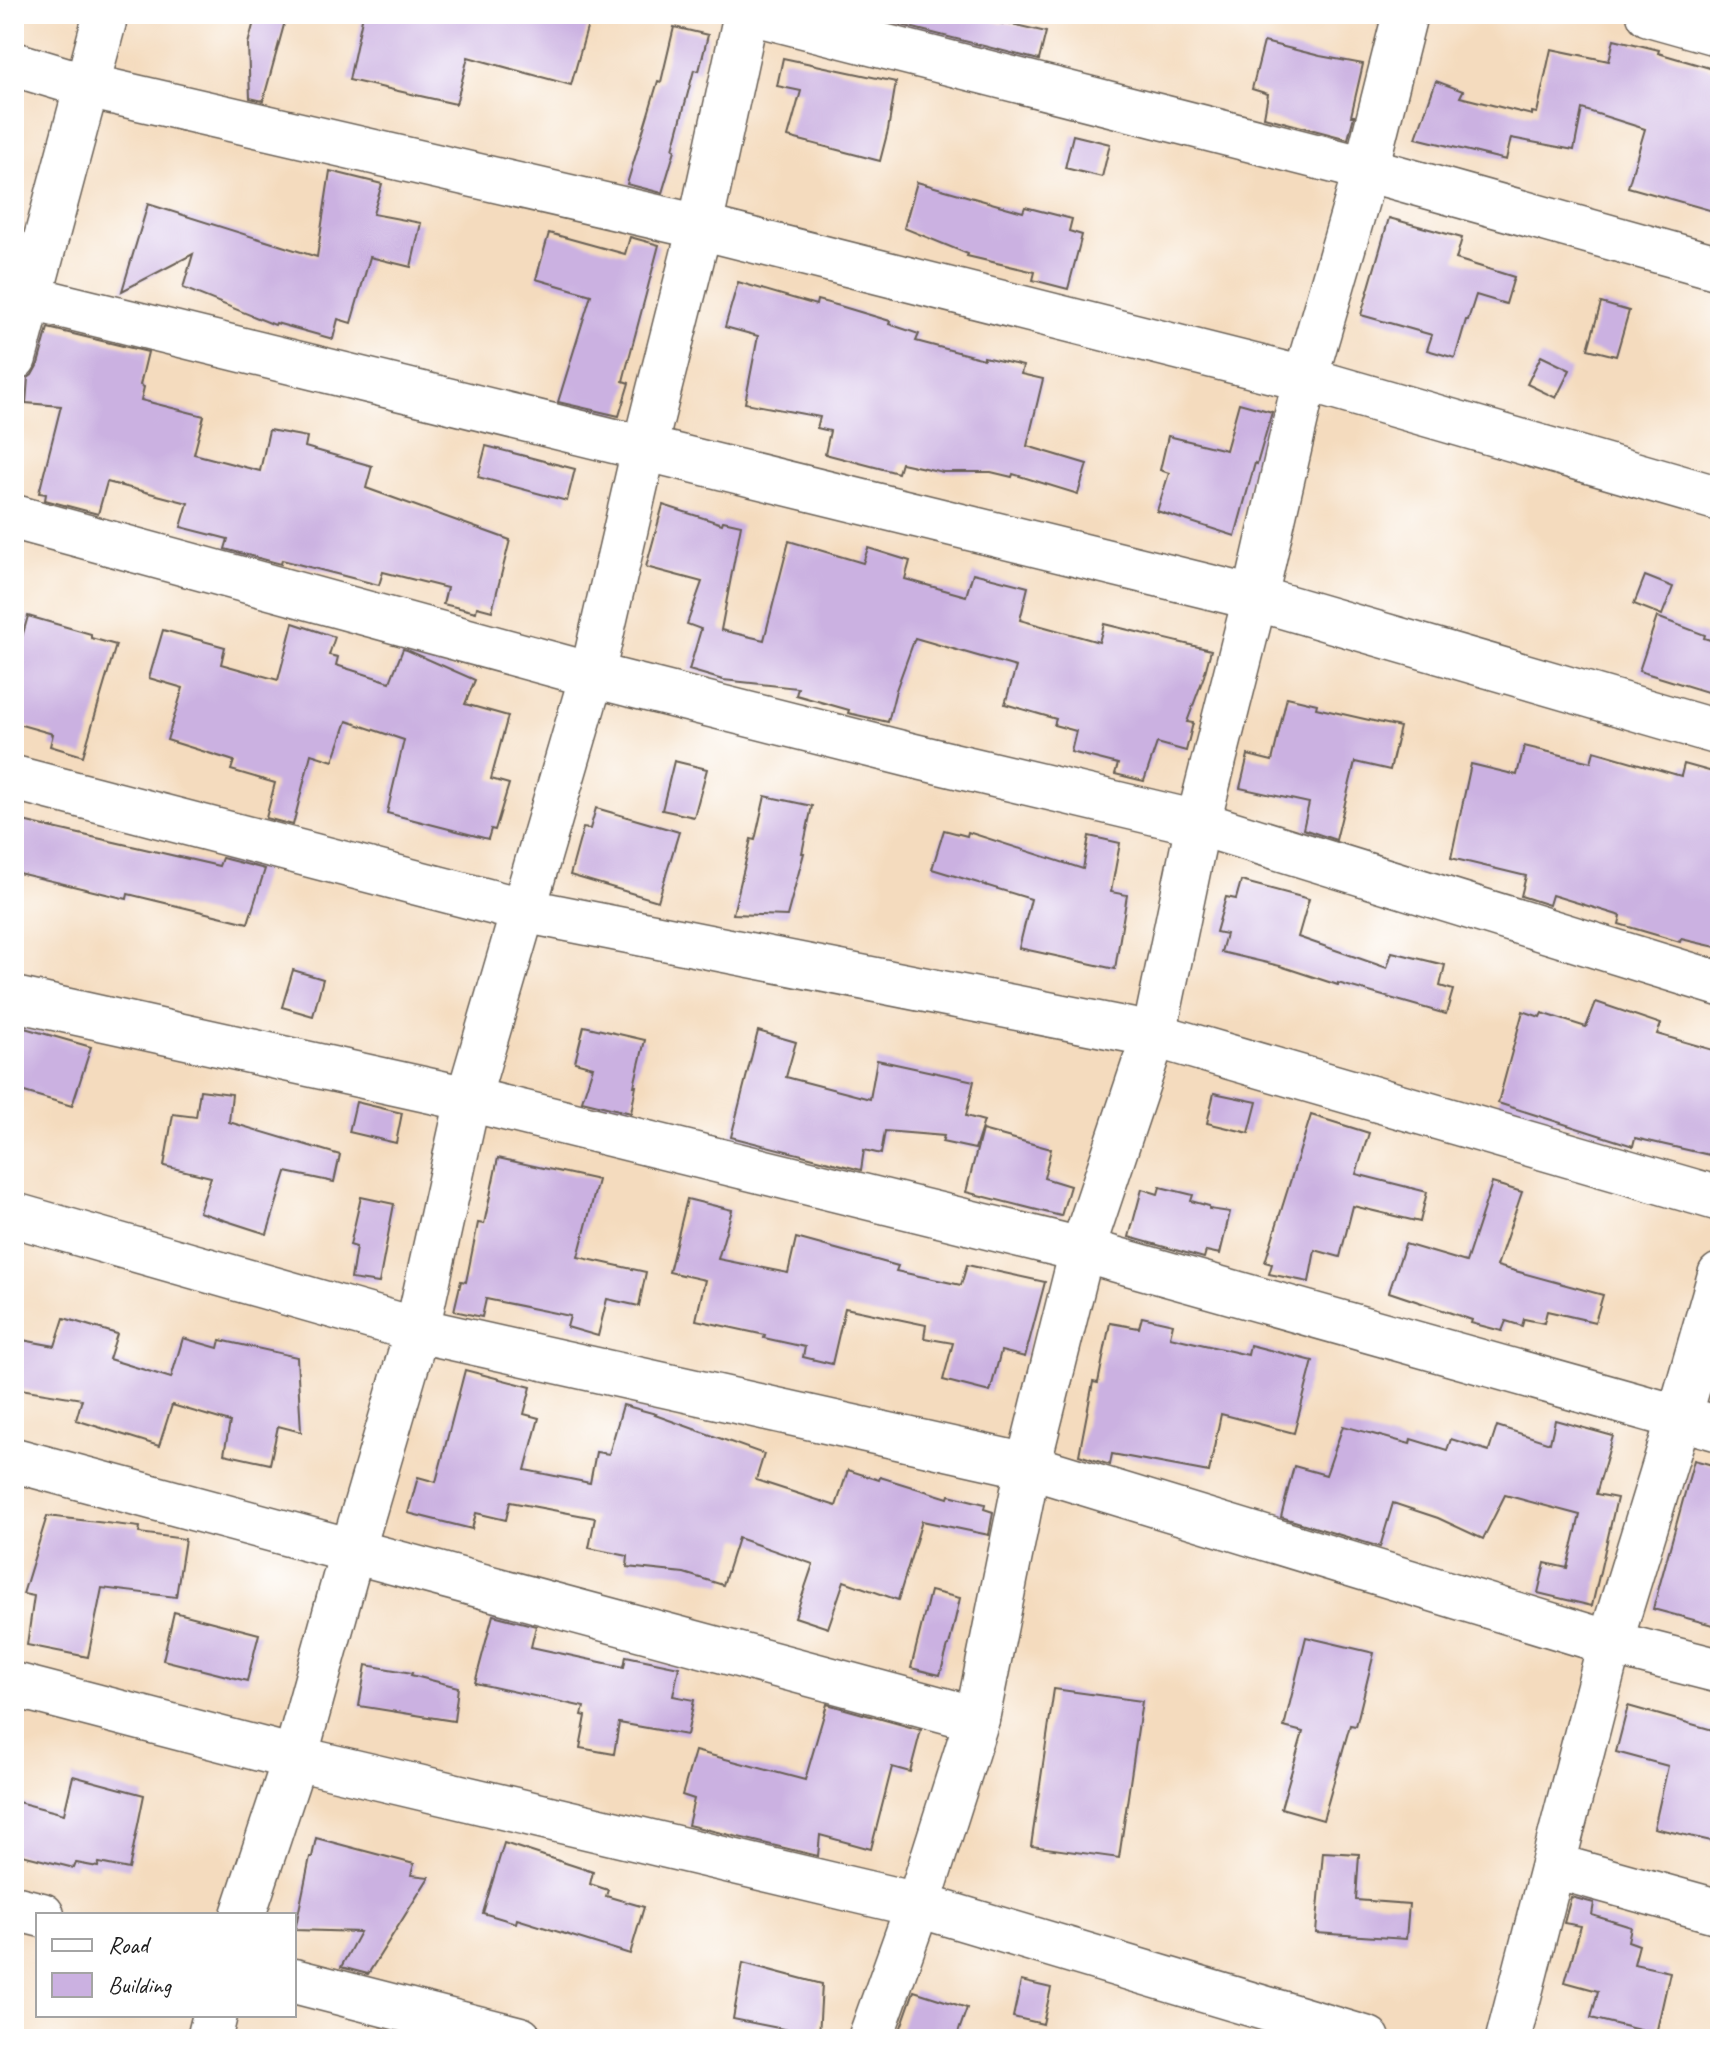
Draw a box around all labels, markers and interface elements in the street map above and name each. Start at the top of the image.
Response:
legend [36,1913,296,2017]
text: Road [108,1930,152,1960]
text: Building [108,1970,173,2000]

